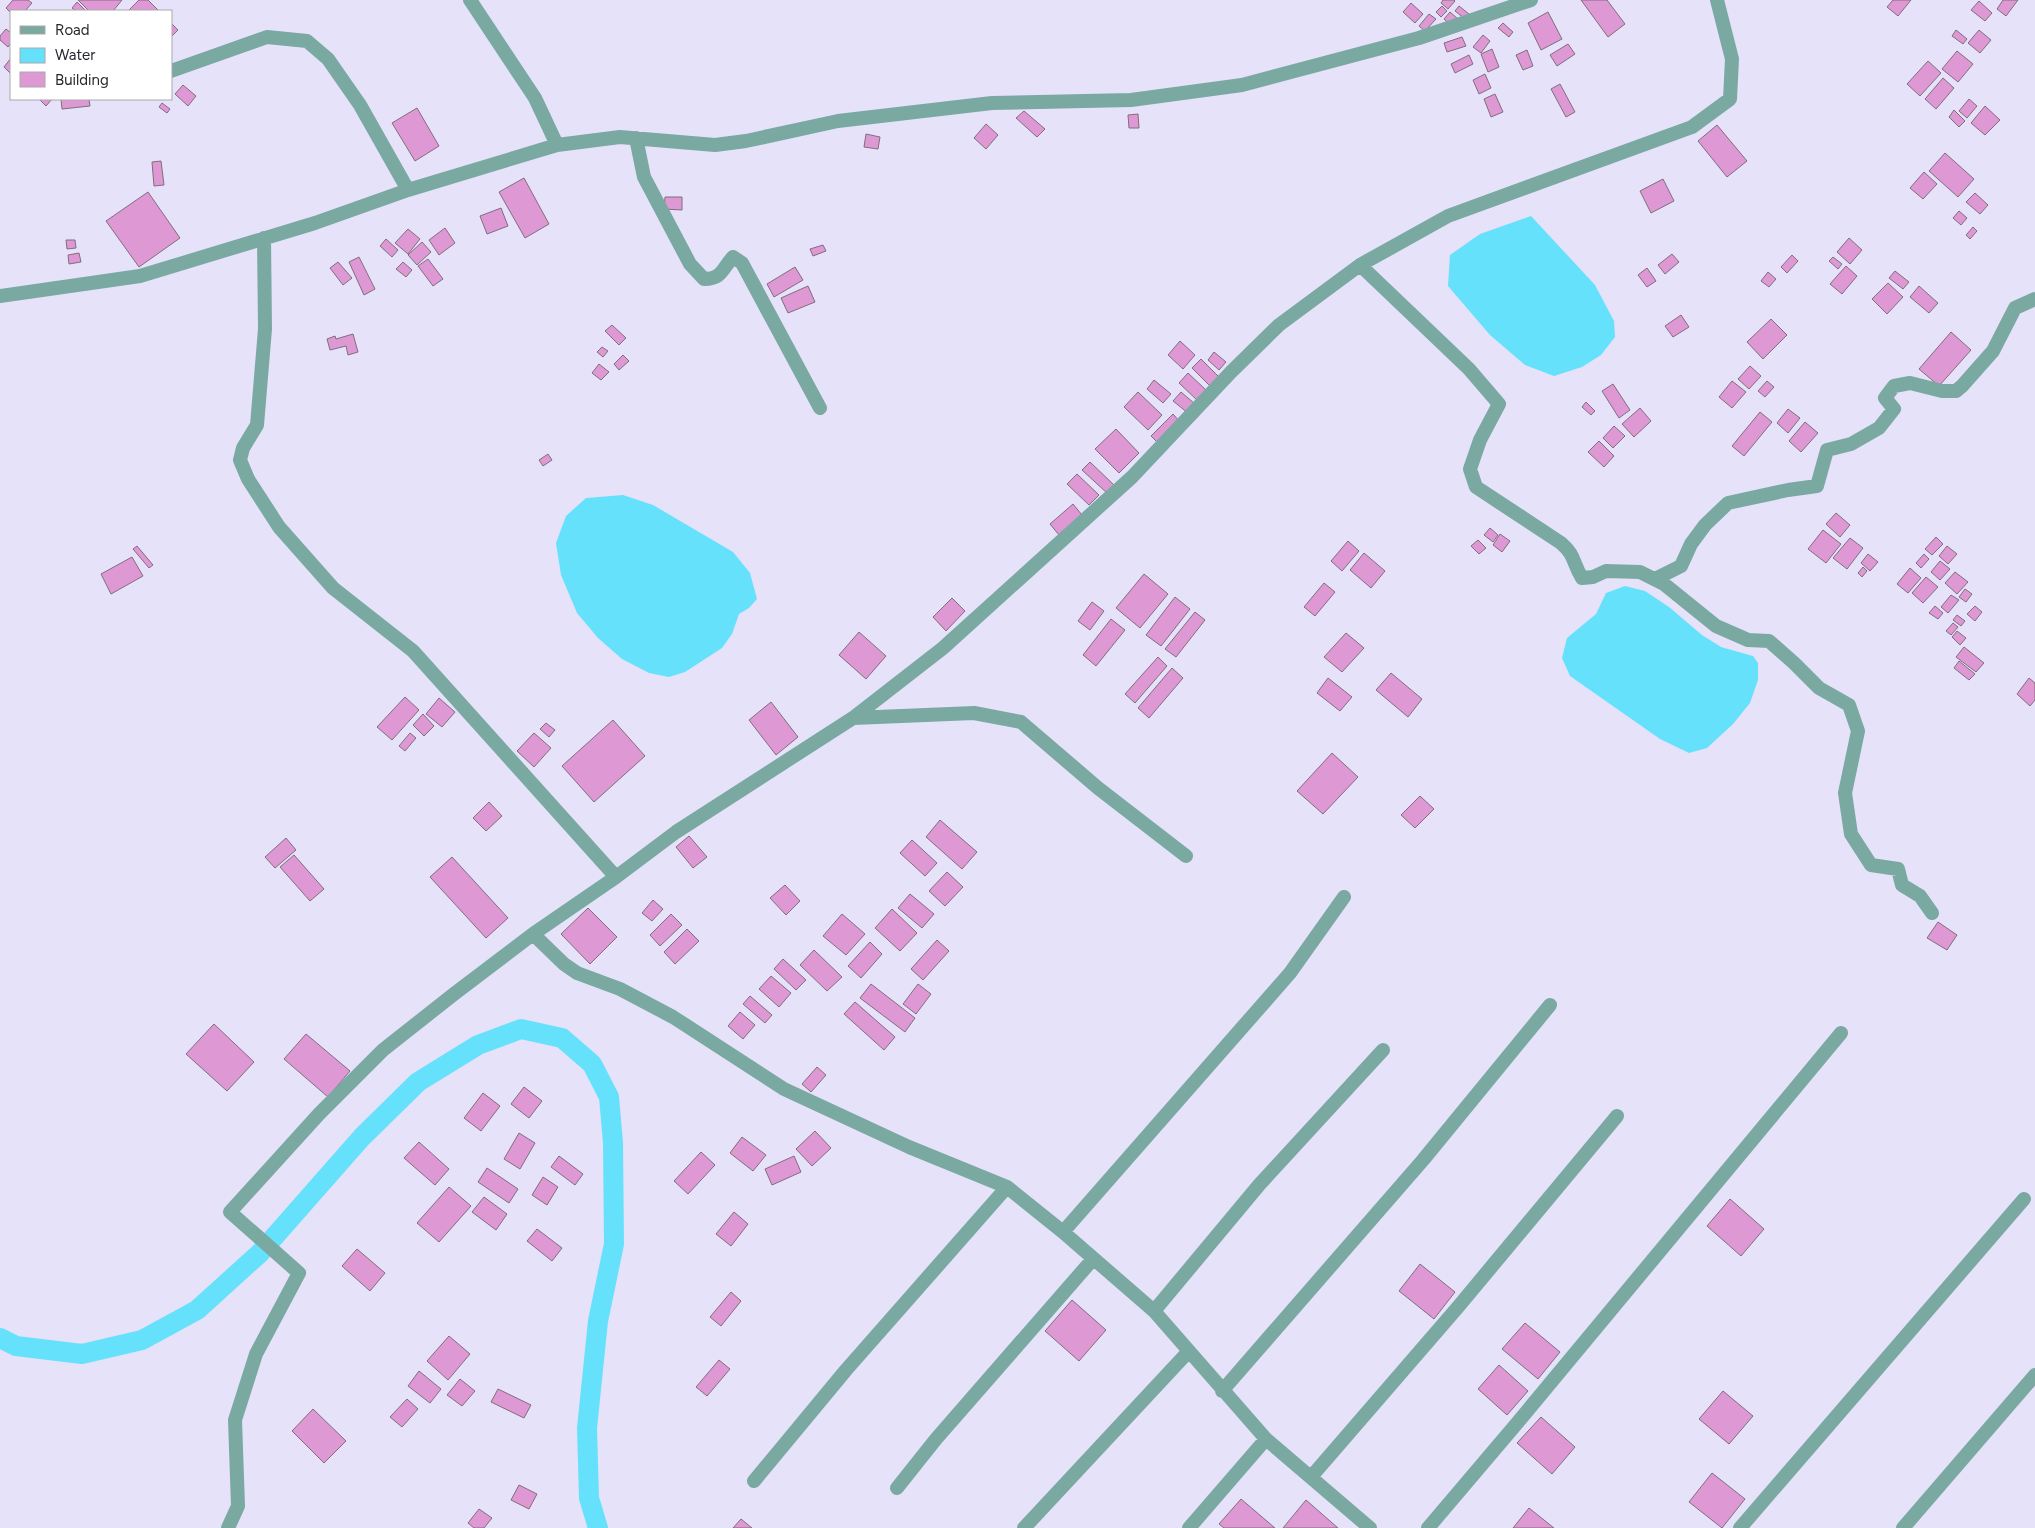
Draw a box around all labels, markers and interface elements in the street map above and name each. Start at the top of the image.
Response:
legend [10,10,172,100]
text: Road [55,21,90,39]
text: Water [55,46,95,64]
text: Building [55,71,109,89]

